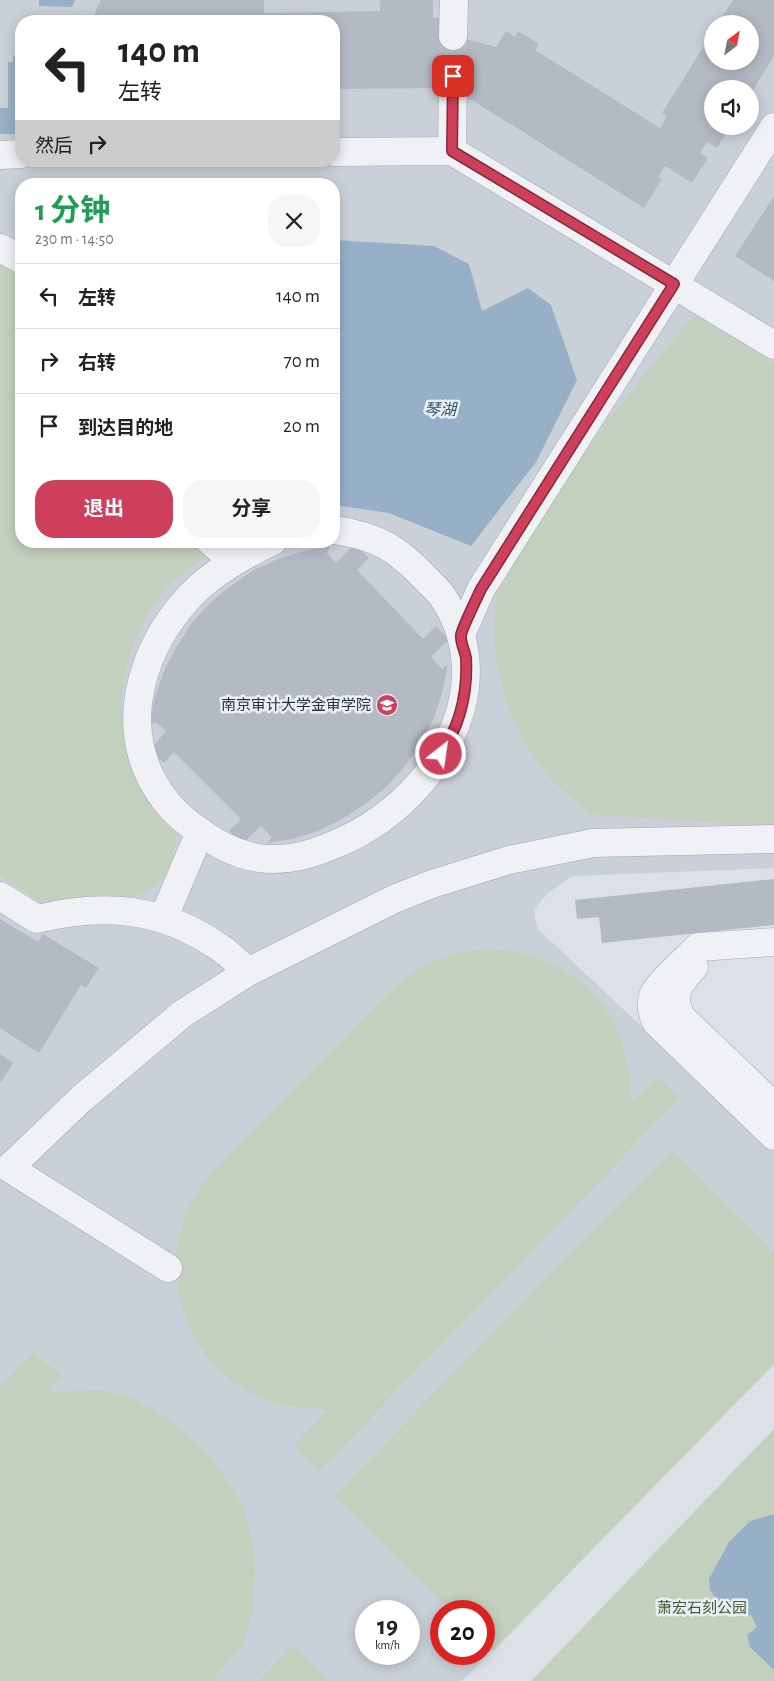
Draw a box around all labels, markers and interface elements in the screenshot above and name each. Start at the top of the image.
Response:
north arrow [704,15,759,70]
map controls [704,15,759,135]
text: 140 m [118,34,200,69]
icon: left [35,35,100,100]
pin [432,55,474,97]
icon: arrive [439,62,467,90]
button: sound [704,80,759,135]
text: 左转 [118,81,162,103]
icon: right [83,130,111,158]
text: 然后 [35,137,73,156]
button: close [268,195,320,247]
text: 1 分钟 [35,196,110,226]
text: 230 m · 14:50 [35,231,114,247]
icon: left [35,282,63,310]
text: 140 m [276,287,320,306]
text: 左转 [78,289,116,308]
icon: right [35,347,63,375]
text: 70 m [284,352,320,371]
text: 右转 [78,354,116,373]
water label: 琴湖 [424,401,459,418]
icon: arrive [35,412,63,440]
text: 20 m [283,417,320,436]
text: 到达目的地 [78,419,173,438]
button: 退出 [35,480,173,538]
button: 分享 [183,480,320,538]
school or university icon: 南京审计大学金审学院 [375,693,399,717]
place label: 南京审计大学金审学院 [221,697,371,713]
position arrow [414,727,466,779]
park label: 萧宏石刻公园 [657,1599,747,1616]
speed limit sign: 20 [430,1600,495,1665]
text: 19 [377,1614,398,1639]
text: km/h [375,1639,400,1651]

